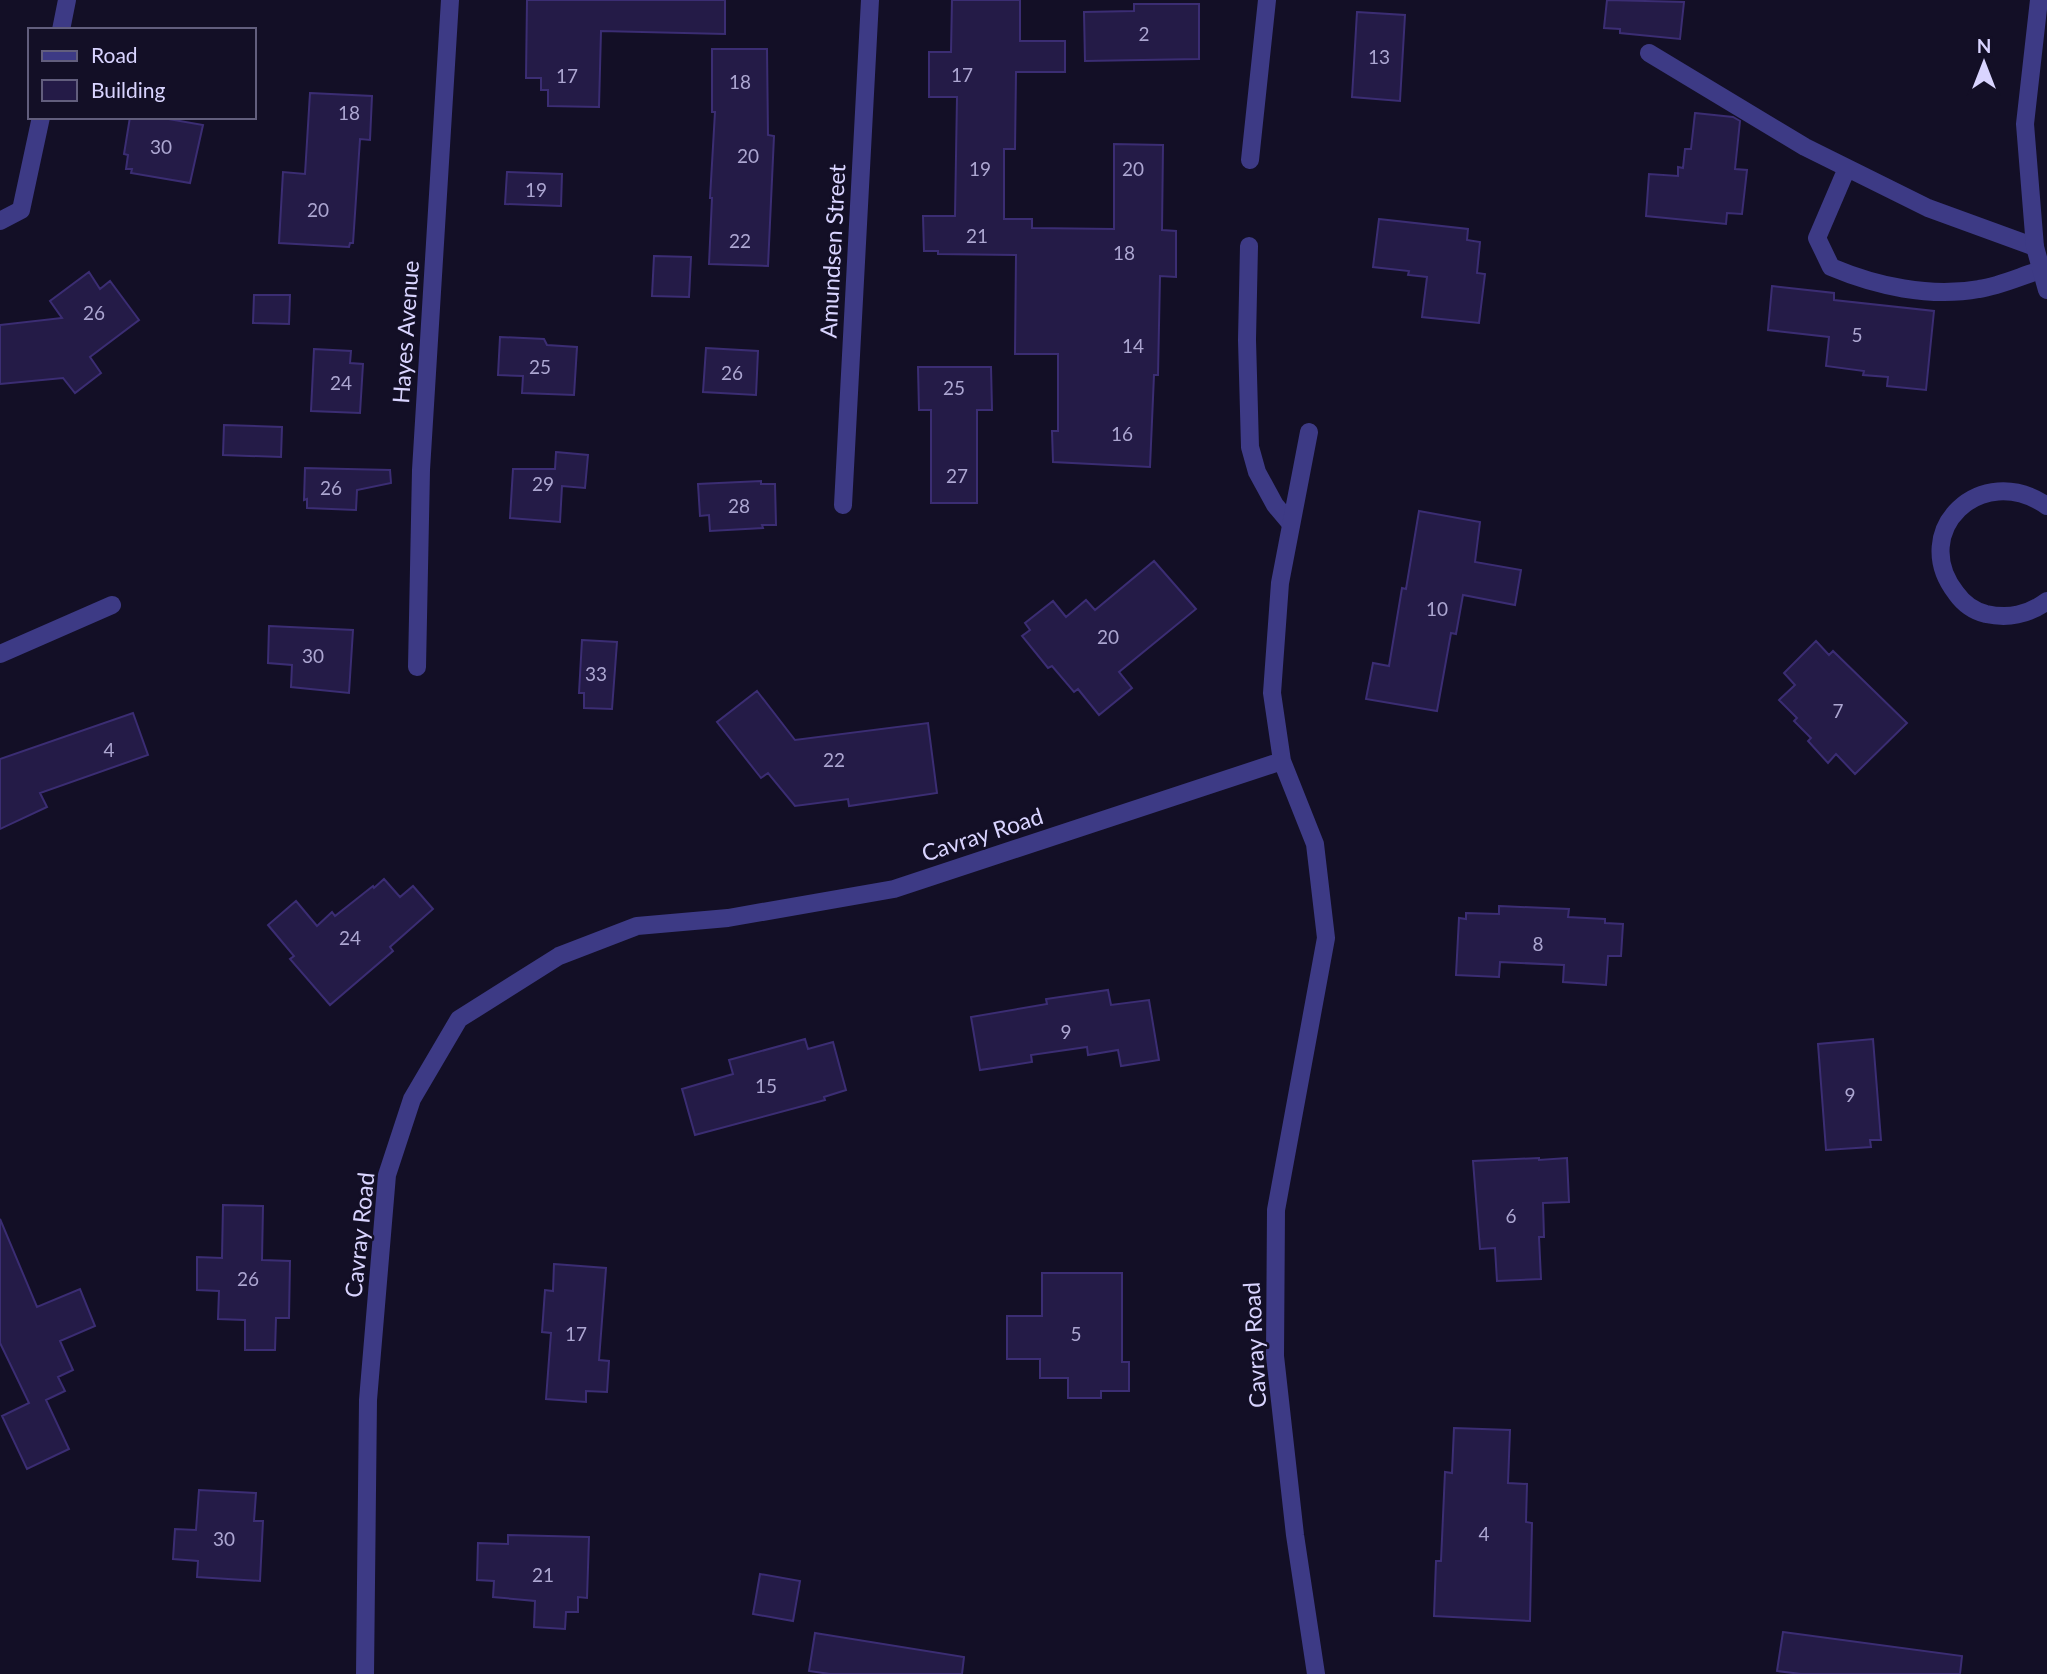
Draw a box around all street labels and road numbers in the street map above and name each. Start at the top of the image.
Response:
street label: Amundsen Street [813,162,851,339]
street label: Hayes Avenue [386,260,424,404]
street label: Cavray Road [918,801,1046,867]
street label: Cavray Road [338,1171,380,1299]
street label: Cavray Road [1237,1281,1271,1409]

